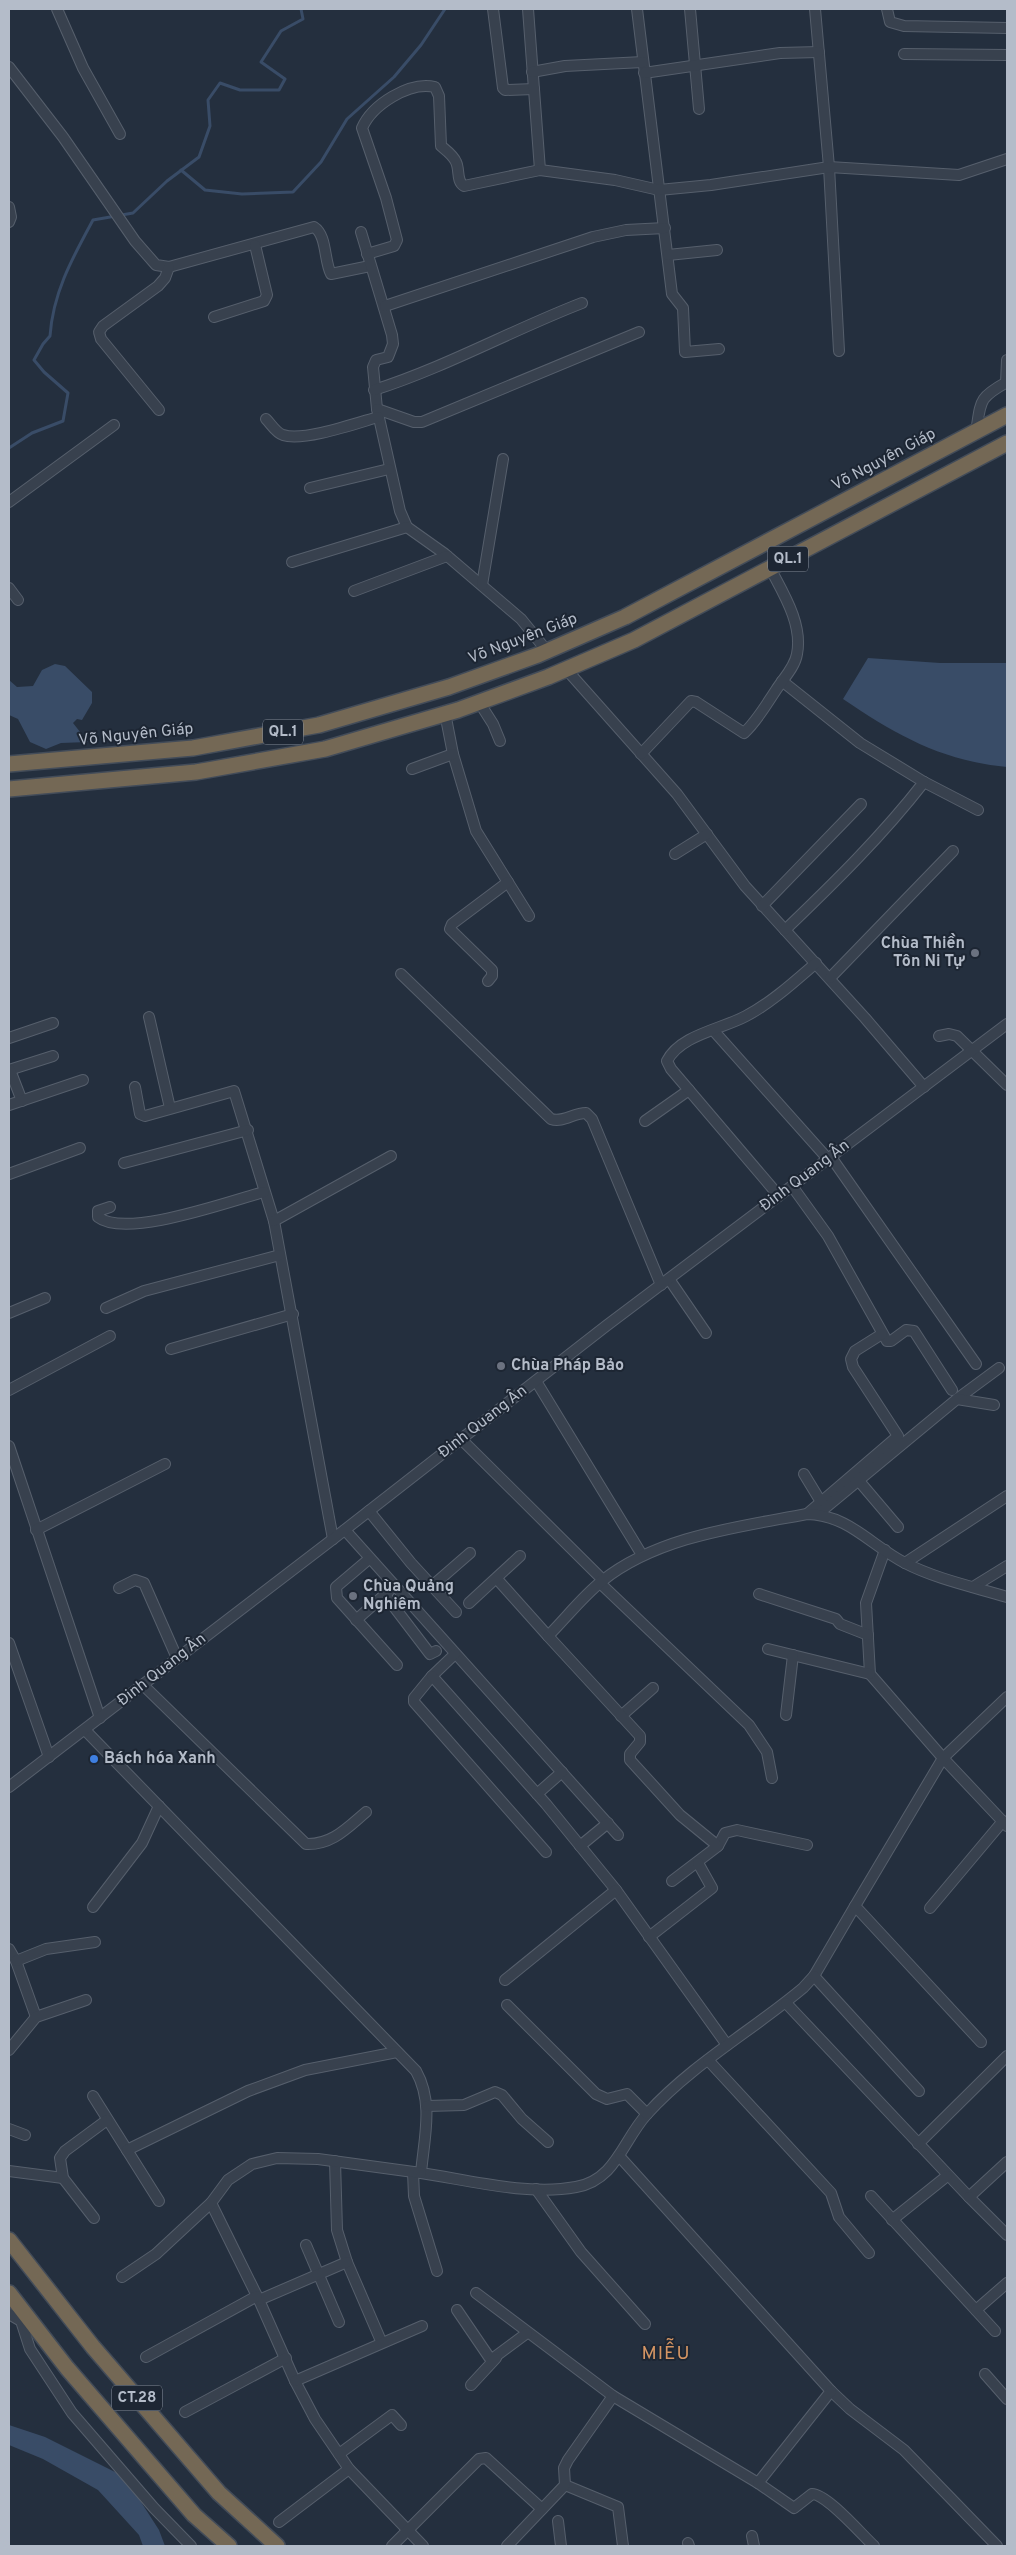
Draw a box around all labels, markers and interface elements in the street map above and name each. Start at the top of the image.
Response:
street label: Võ Nguyên Giáp [828,424,940,496]
road number: QL.1 [768,546,808,572]
street label: Võ Nguyên Giáp [466,609,580,669]
street label: Võ Nguyên Giáp [78,719,194,751]
road number: QL.1 [263,720,303,744]
place label: Chùa Thiền Tôn Ni Tự [881,932,965,972]
marker: Chùa Thiền Tôn Ni Tự [969,947,981,959]
street label: Đinh Quang Ân [755,1134,854,1216]
place label: Chùa Pháp Bảo [511,1356,624,1376]
marker: Chùa Pháp Bảo [495,1360,507,1372]
street label: Đinh Quang Ân [433,1379,531,1463]
place label: Chùa Quảng Nghiêm [363,1577,454,1615]
marker: Chùa Quảng Nghiêm [347,1590,359,1602]
street label: Đinh Quang Ân [112,1627,210,1711]
place label: Bách hóa Xanh [104,1749,216,1769]
marker: Bách hóa Xanh [88,1753,100,1765]
district label: MIỄU [642,2338,690,2366]
road number: CT.28 [112,2386,162,2410]

